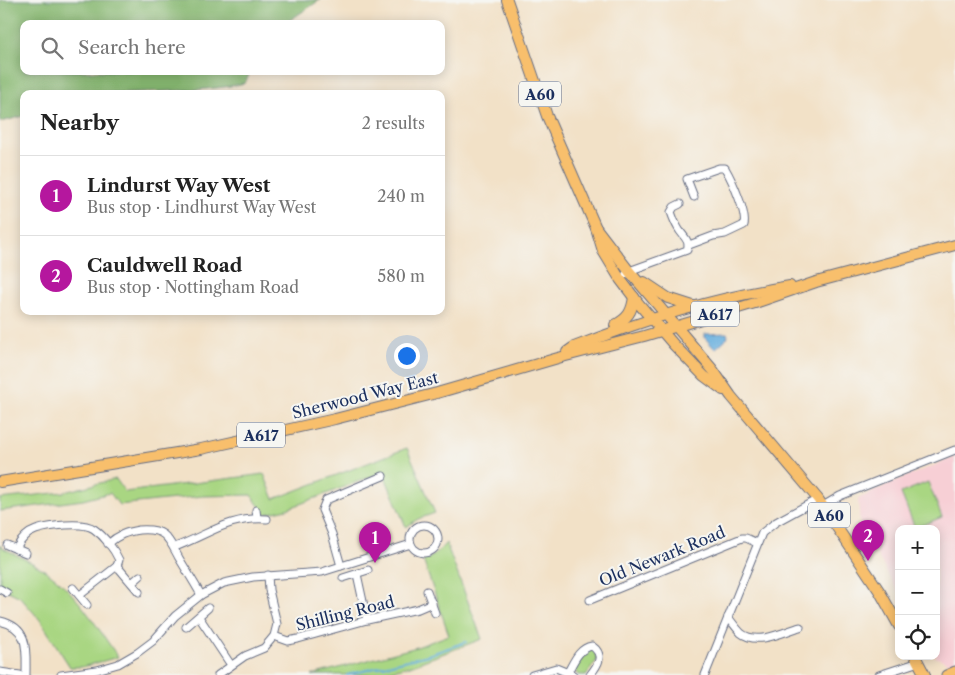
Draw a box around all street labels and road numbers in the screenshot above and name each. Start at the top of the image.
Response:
road number: A60 [519,82,561,106]
road number: A617 [691,302,739,326]
street label: Sherwood Way East [290,367,440,423]
road number: A617 [237,422,285,448]
road number: A60 [808,502,850,528]
street label: Old Newark Road [596,522,728,590]
street label: Shilling Road [294,591,397,635]

